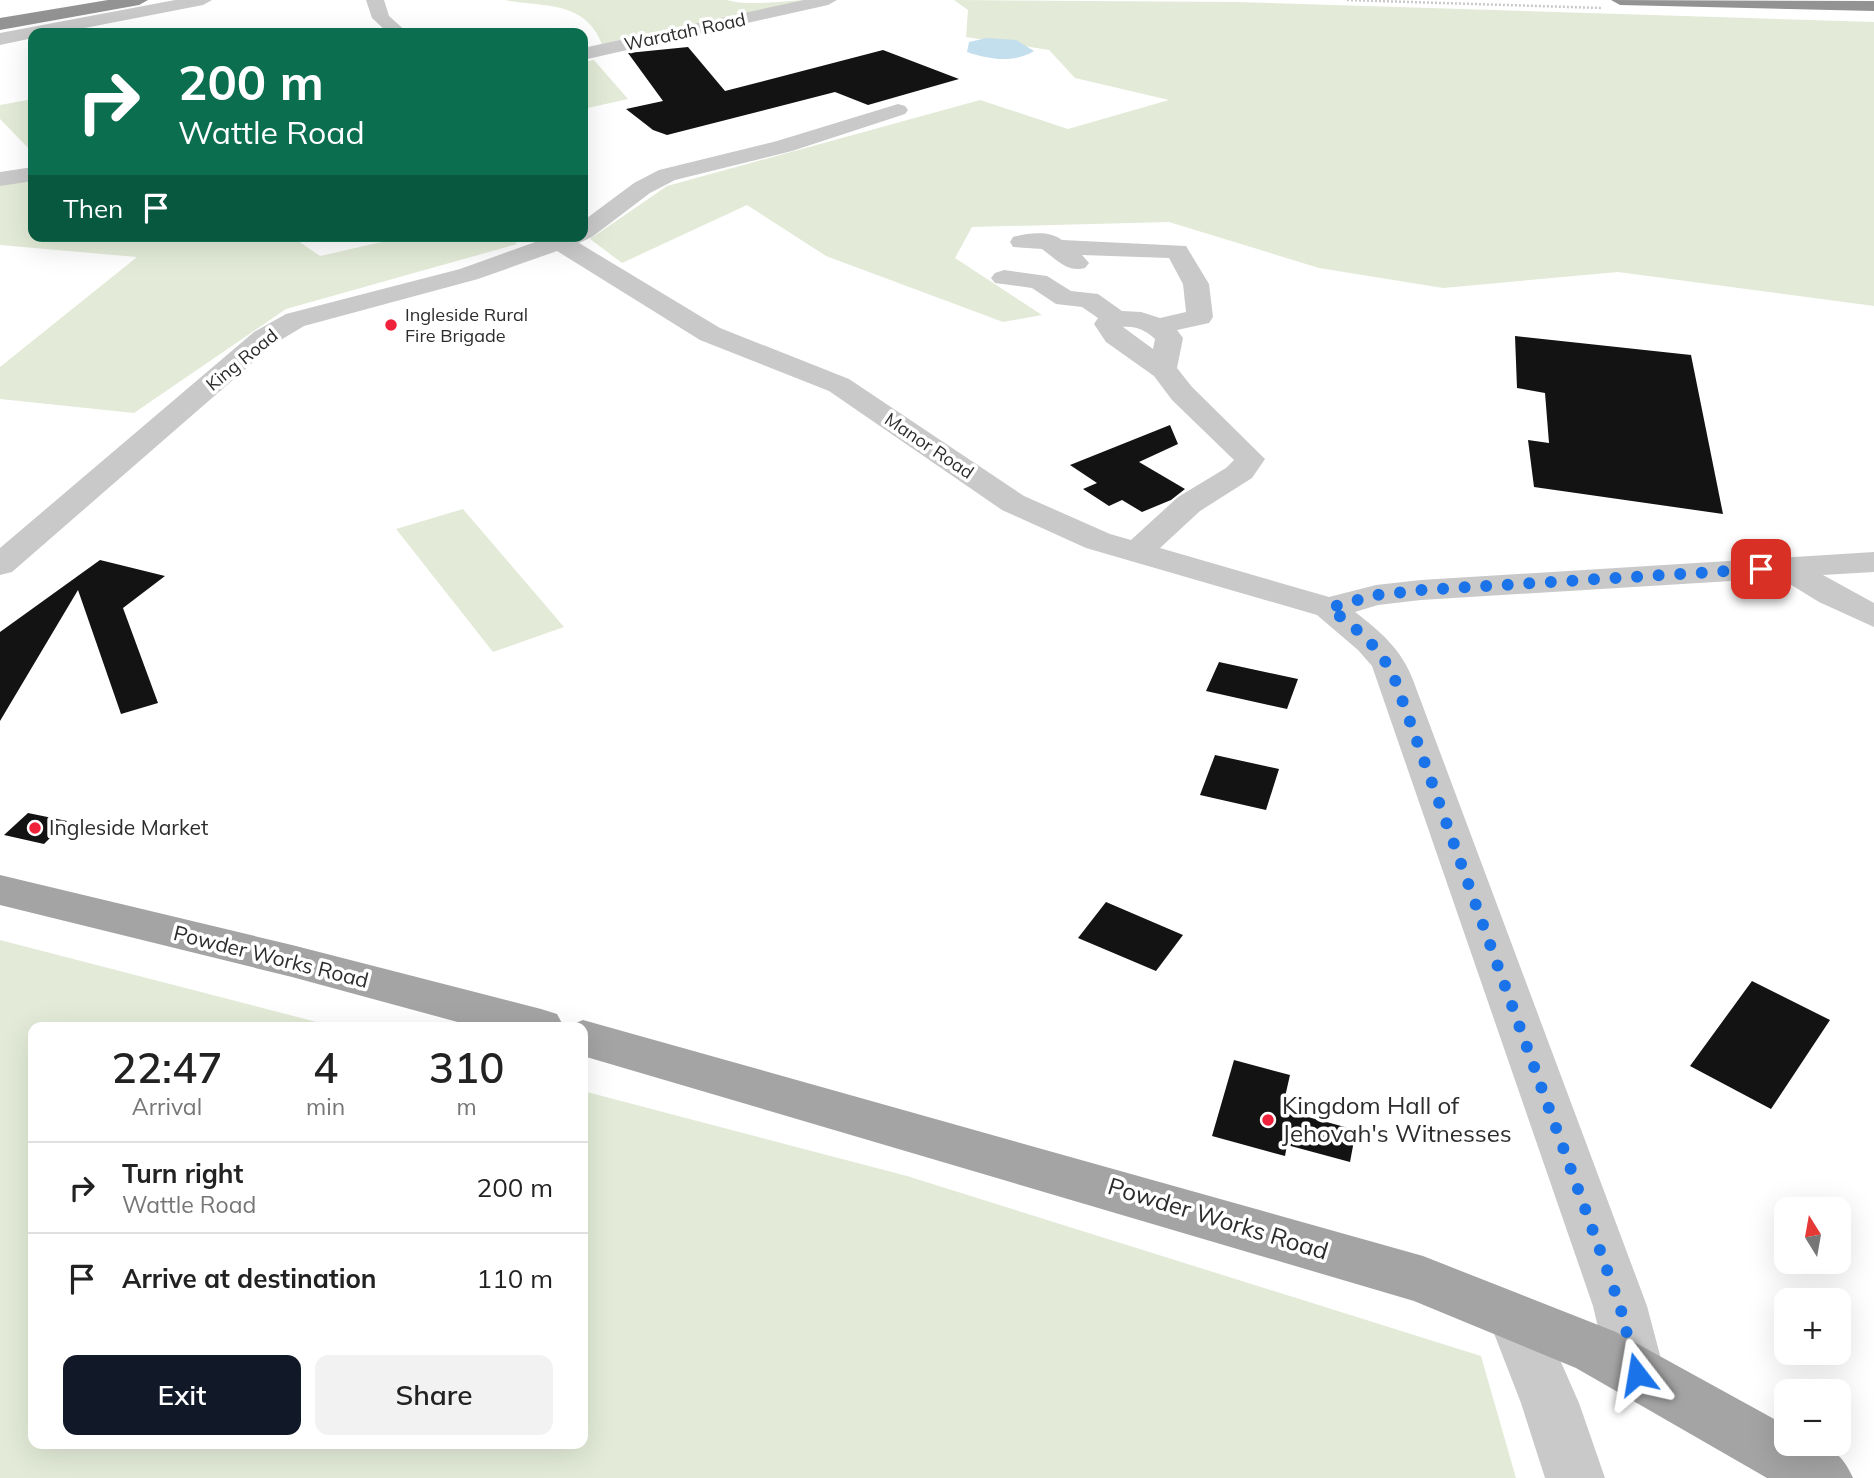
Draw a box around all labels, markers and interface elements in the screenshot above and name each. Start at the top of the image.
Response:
street label: Waratah Road [622,7,748,56]
text: 200 m [178,51,324,112]
icon: right [63,56,154,147]
text: Wattle Road [178,112,365,152]
icon: arrive [137,189,175,227]
text: Then [63,192,123,225]
place label: Ingleside Rural Fire Brigade [405,303,528,347]
marker: Ingleside Rural Fire Brigade [383,317,399,333]
street label: King Road [201,324,282,396]
street label: Manor Road [880,407,978,484]
pin [1731,539,1791,599]
icon: arrive [1742,550,1780,588]
place label: Ingleside Market [49,814,208,840]
marker: Ingleside Market [27,820,43,836]
street label: Powder Works Road [171,919,371,993]
text: 22:47 [112,1041,222,1094]
text: 4 [313,1041,338,1094]
text: 310 [429,1041,504,1094]
place label: Kingdom Hall of Jehovah's Witnesses [1282,1090,1512,1148]
text: Arrival [132,1092,202,1121]
text: min [306,1092,345,1121]
text: m [456,1092,477,1121]
marker: Kingdom Hall of Jehovah's Witnesses [1260,1112,1276,1128]
text: Turn right [122,1157,243,1190]
icon: right [63,1169,101,1207]
street label: Powder Works Road [1105,1170,1332,1266]
text: 200 m [477,1171,553,1204]
text: Wattle Road [122,1190,256,1219]
north arrow [1774,1197,1852,1274]
map controls [1774,1197,1851,1456]
icon: arrive [63,1260,101,1298]
text: Arrive at destination [122,1262,377,1295]
text: 110 m [477,1262,553,1295]
button: + [1774,1288,1851,1365]
position arrow [1600,1337,1674,1411]
button: Exit [63,1355,301,1435]
button: Share [315,1355,553,1435]
button: − [1774,1379,1851,1456]

